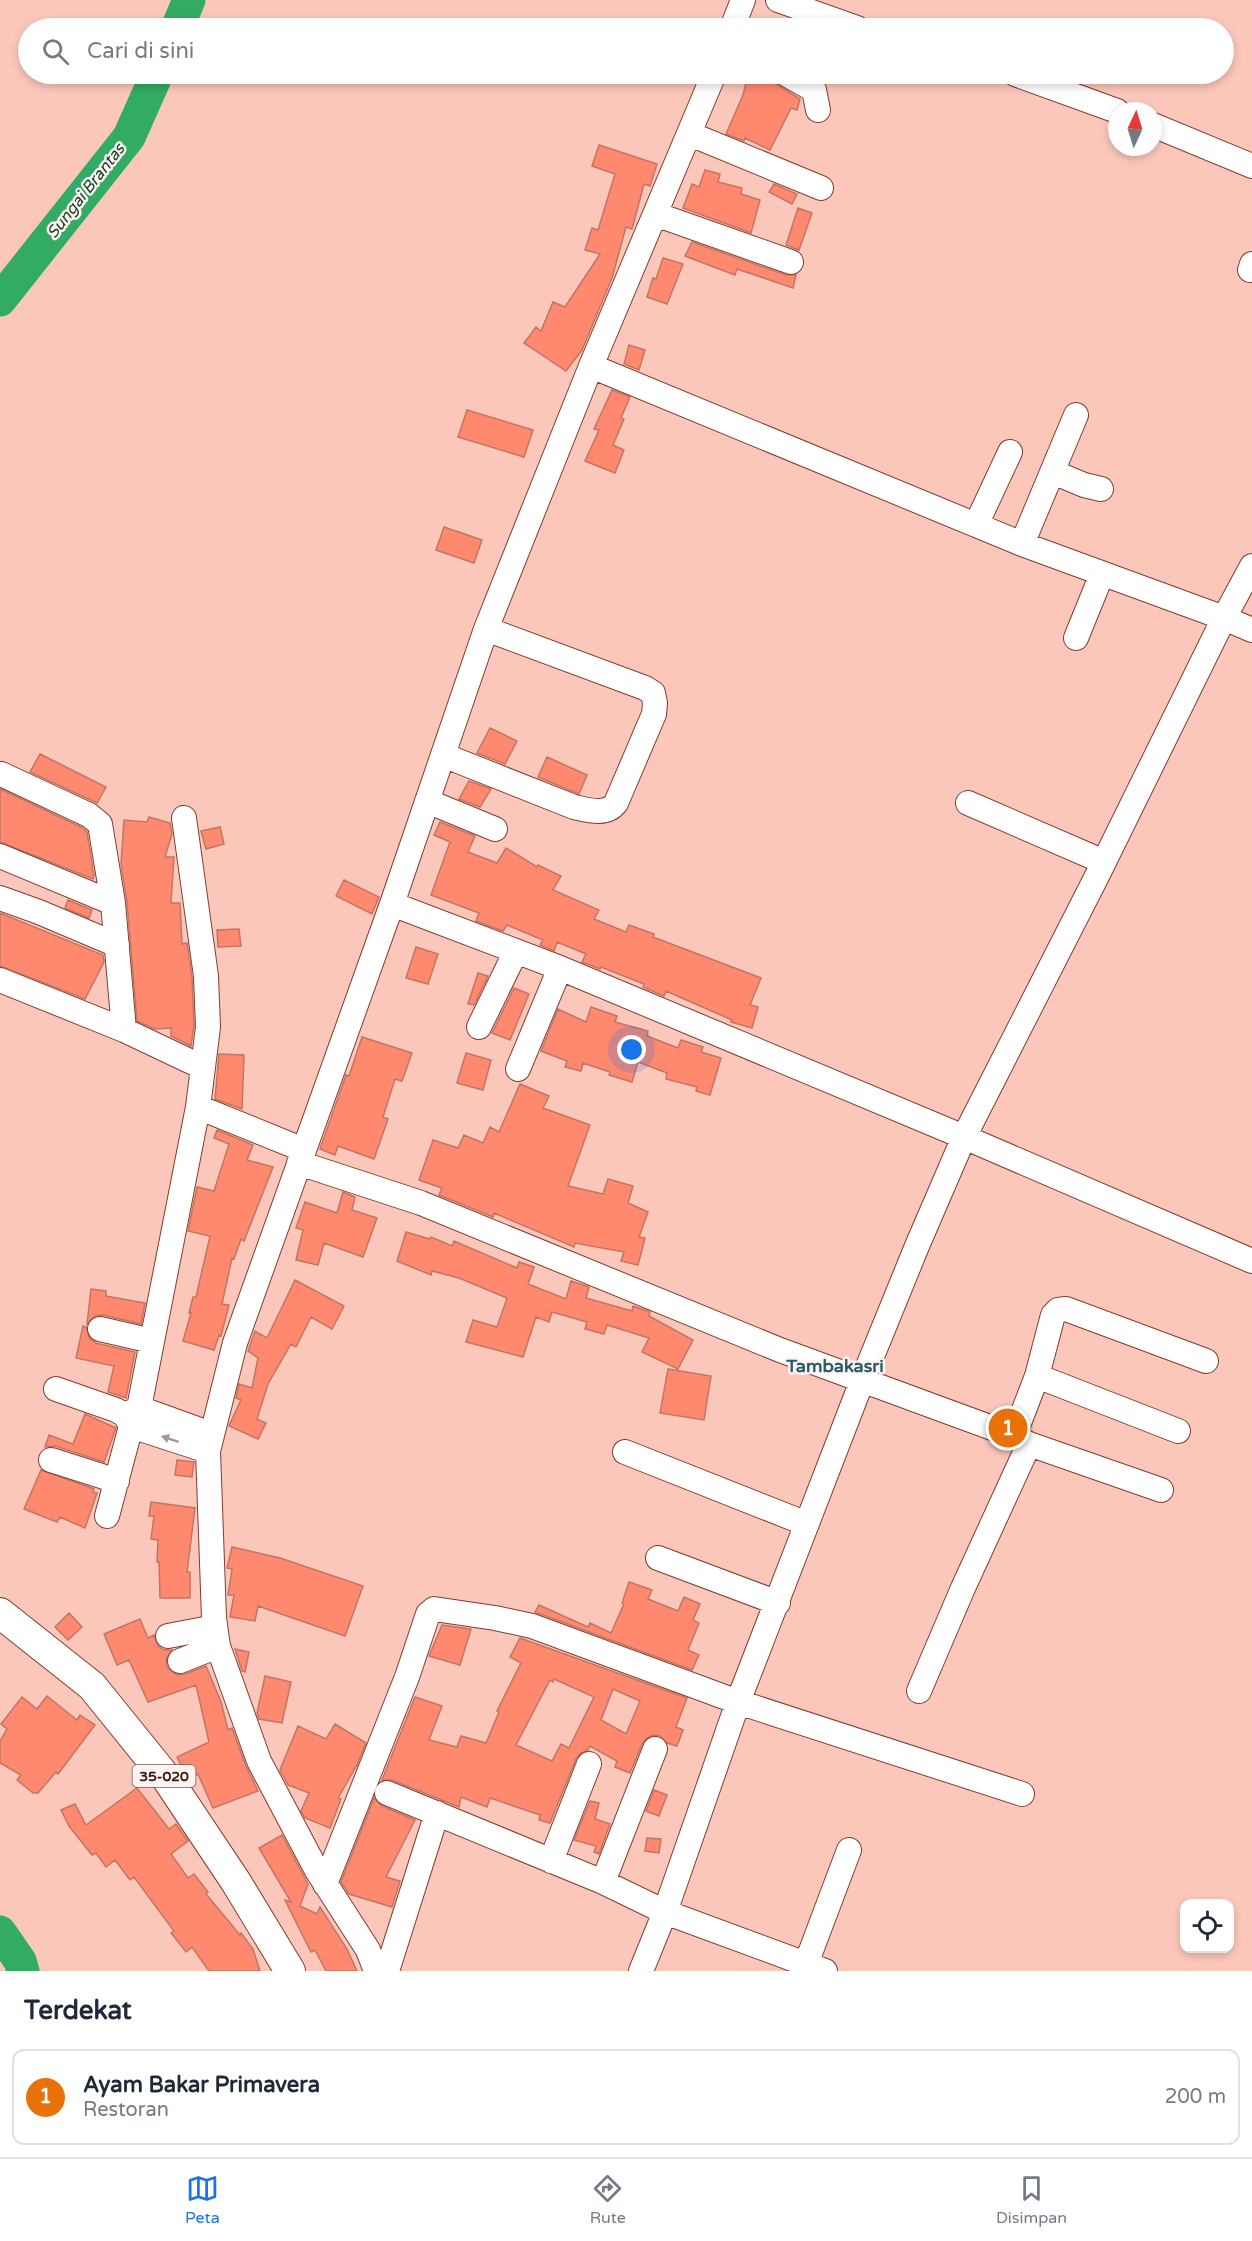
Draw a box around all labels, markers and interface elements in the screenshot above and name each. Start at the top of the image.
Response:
search box [18,18,1234,84]
icon: search [39,35,72,68]
text: Cari di sini [87,38,194,64]
north arrow [1108,102,1162,156]
water label: Sungai Brantas [43,139,130,242]
your location [617,1035,646,1064]
district label: Tambakasri [785,1355,884,1377]
pin: 1 [988,1406,1028,1450]
one-way arrow [161,1433,179,1443]
road number: 35-020 [132,1765,195,1787]
map controls [1180,1899,1234,1953]
button: locate [1180,1899,1234,1953]
text: Terdekat [24,1995,132,2026]
text: Ayam Bakar Primavera [83,2072,320,2098]
text: 1 [39,2085,52,2109]
text: 200 m [1165,2085,1226,2109]
text: Restoran [83,2098,169,2122]
tab: Peta [185,2172,220,2228]
tab: Rute [590,2172,626,2228]
tab: Disimpan [996,2172,1067,2228]

